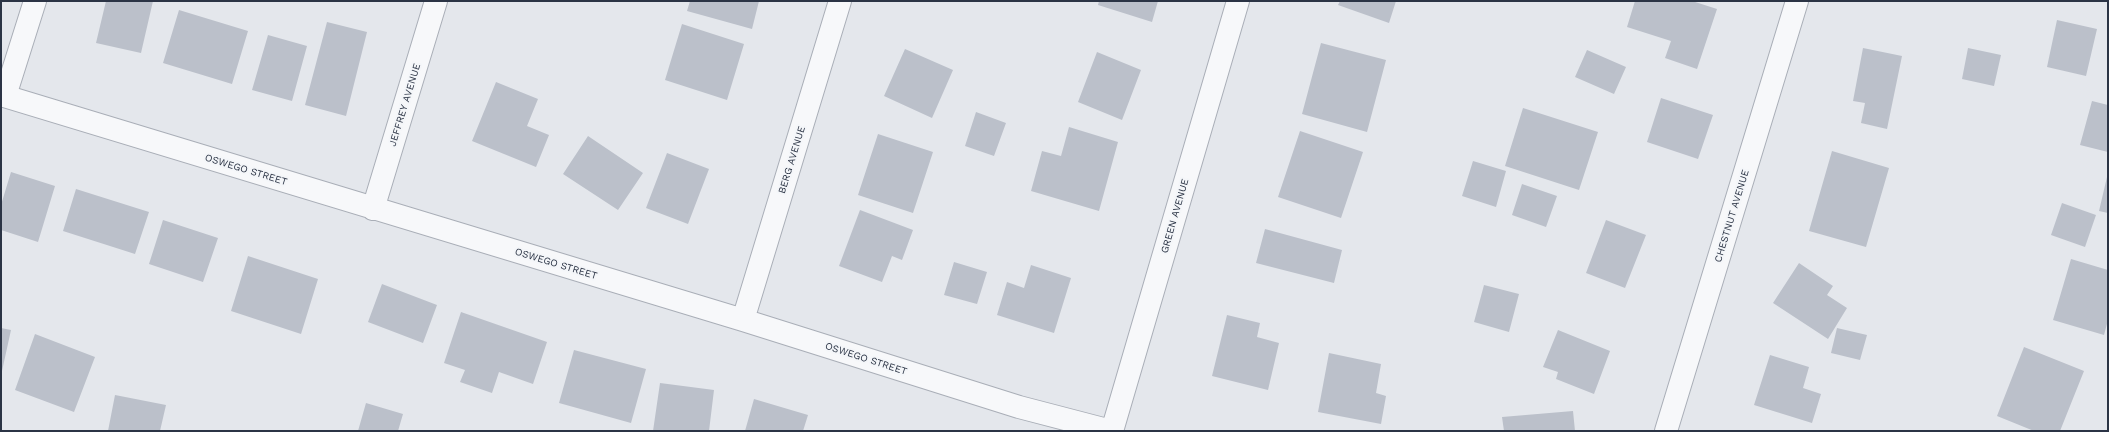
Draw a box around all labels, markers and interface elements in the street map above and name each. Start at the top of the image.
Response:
street label: JEFFREY AVENUE [387,62,423,148]
street label: BERG AVENUE [776,125,808,195]
street label: OSWEGO STREET [203,152,289,188]
street label: CHESTNUT AVENUE [1712,168,1752,264]
street label: GREEN AVENUE [1159,177,1191,255]
street label: OSWEGO STREET [513,246,599,282]
street label: OSWEGO STREET [824,340,908,378]

